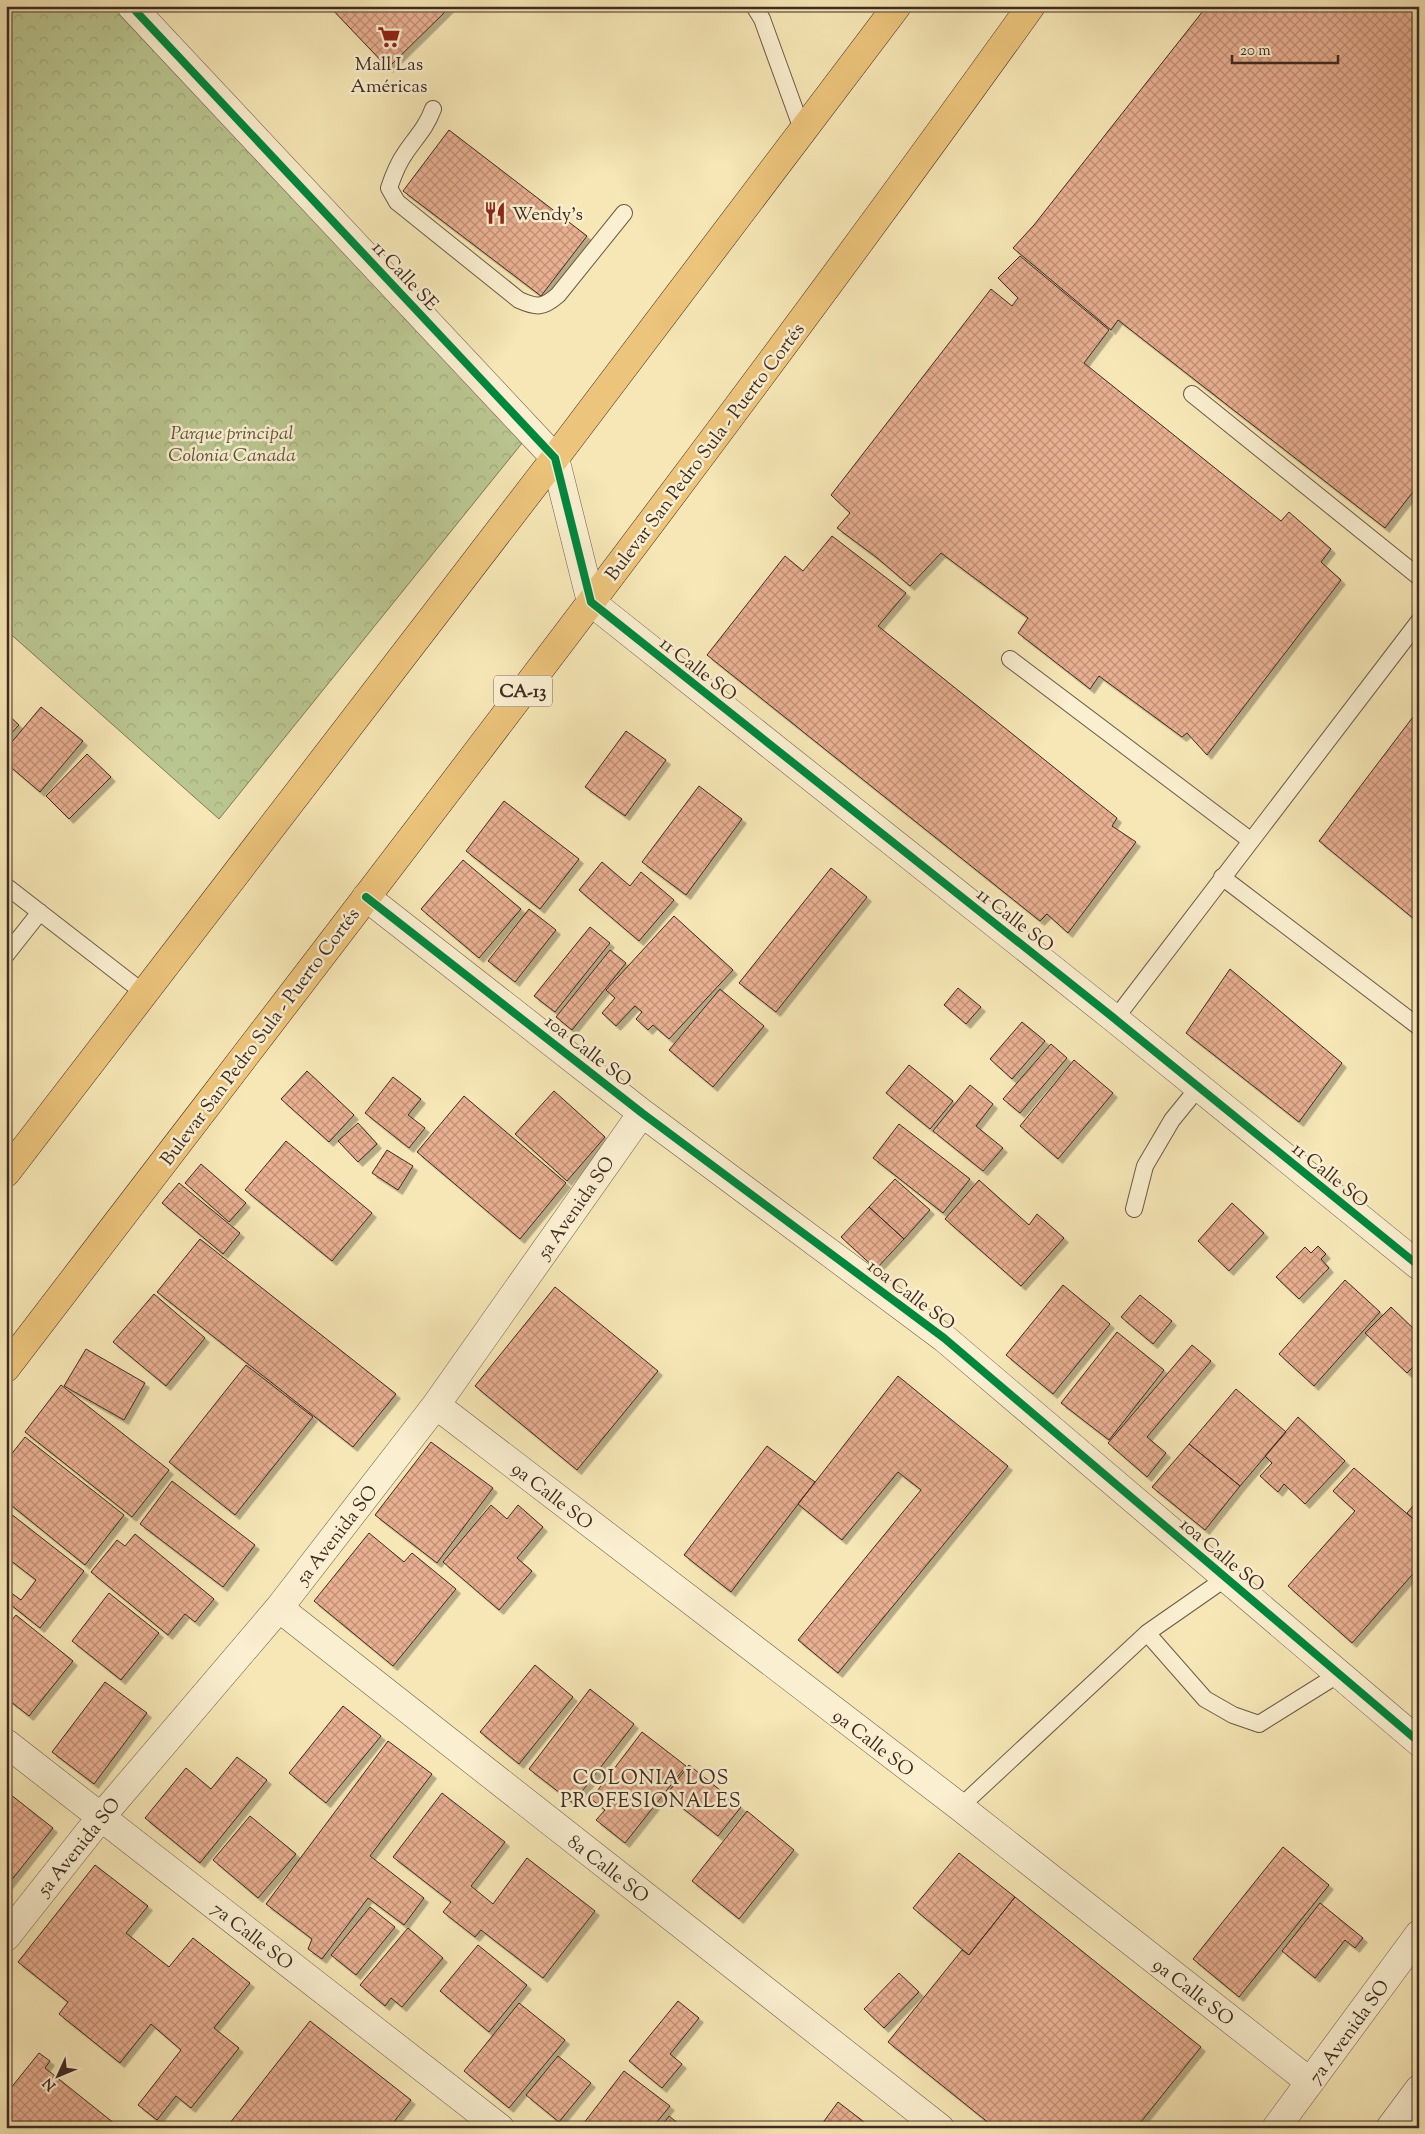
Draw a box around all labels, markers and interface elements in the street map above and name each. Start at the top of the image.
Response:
supermarket icon: Mall Las Américas [376,24,402,50]
scale bar [1232,32,1339,64]
text: 20 m [1240,41,1271,62]
place label: Mall Las Américas [350,52,428,101]
restaurant icon: Wendy's [482,200,508,226]
place label: Wendy's [512,202,583,229]
street label: 11 Calle SE [365,236,444,318]
street label: Bulevar San Pedro Sula - Puerto Cortés [600,318,812,587]
park label: Parque principal Colonia Canada [168,421,296,470]
street label: 11 Calle SO [653,631,742,709]
road number: CA-13 [494,676,552,706]
street label: 11 Calle SO [970,882,1059,960]
street label: Bulevar San Pedro Sula - Puerto Cortés [155,903,367,1172]
street label: 10a Calle SO [538,1009,637,1095]
street label: 11 Calle SO [1285,1137,1374,1215]
street label: 5a Avenida SO [531,1152,622,1266]
street label: 10a Calle SO [861,1254,960,1338]
street label: 9a Calle SO [505,1457,598,1537]
street label: 5a Avenida SO [290,1480,385,1592]
street label: 10a Calle SO [1173,1512,1270,1600]
street label: 9a Calle SO [826,1704,919,1784]
district label: COLONIA LOS PROFESIONALES [560,1765,742,1817]
street label: 5a Avenida SO [31,1793,128,1903]
street label: 8a Calle SO [561,1829,654,1910]
street label: 7a Calle SO [205,1896,298,1977]
street label: 9a Calle SO [1146,1953,1239,2033]
street label: 7a Avenida SO [1303,1975,1397,2090]
north arrow [32,2052,82,2102]
text: N [39,2073,61,2095]

